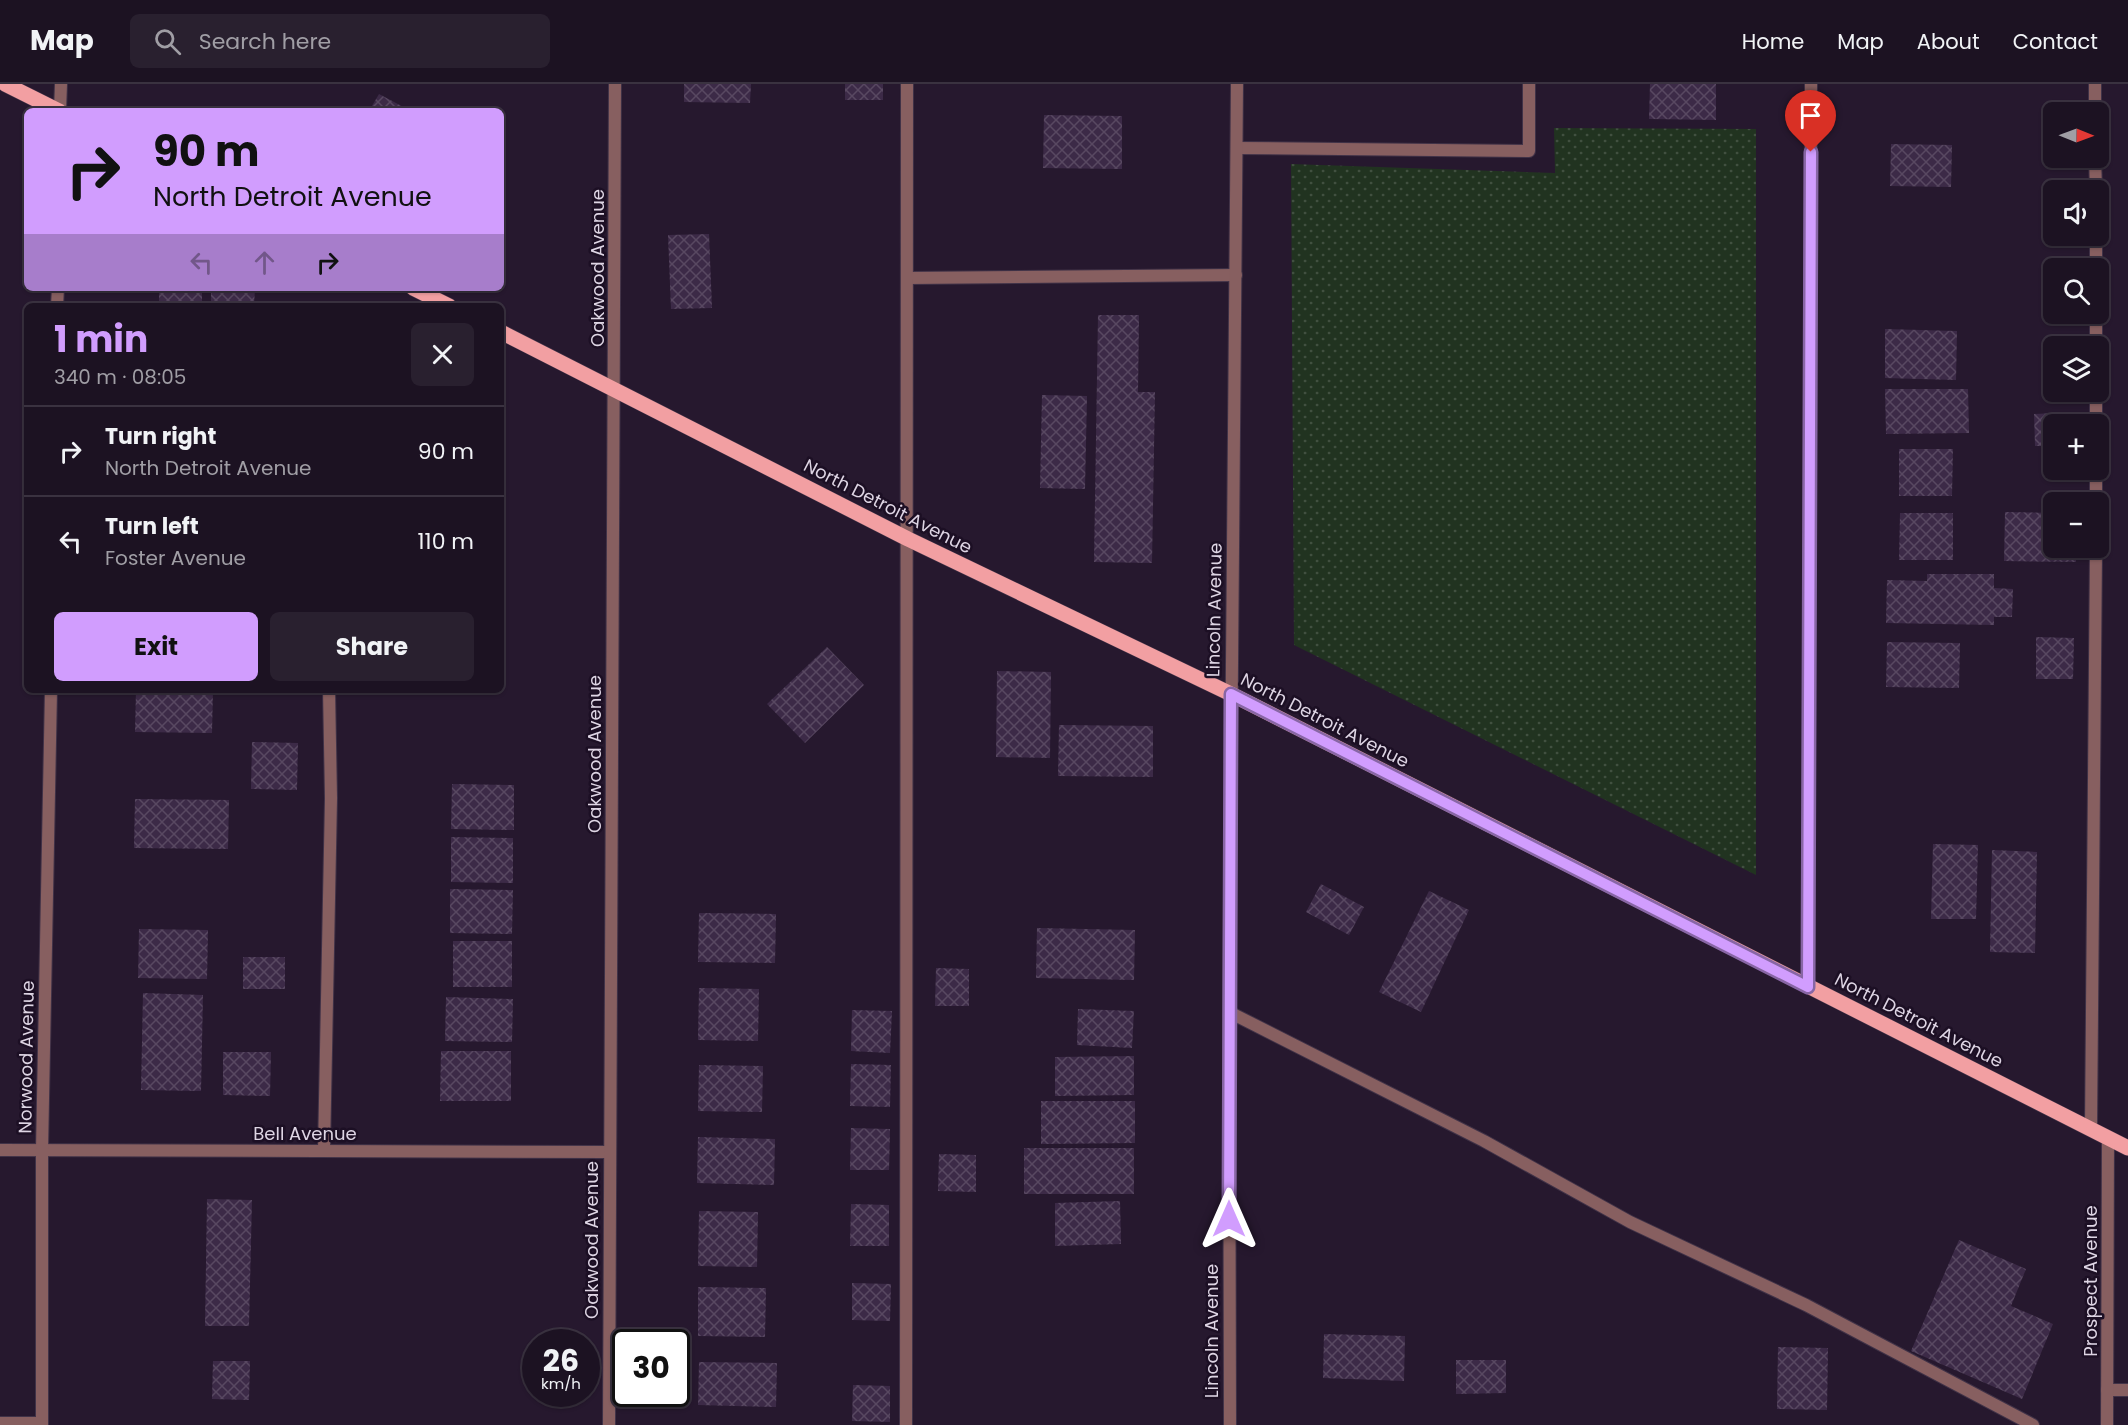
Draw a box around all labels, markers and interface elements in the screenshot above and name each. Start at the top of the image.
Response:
search box [130,14,550,68]
text: Map [30,21,94,60]
icon: search [151,25,184,58]
text: Search here [199,26,331,57]
text: Home [1742,27,1804,56]
text: Map [1837,27,1884,56]
text: About [1917,27,1980,56]
text: Contact [2013,27,2098,56]
pin [1785,90,1836,152]
icon: arrive [1794,99,1827,132]
north arrow [2043,102,2109,168]
map controls [2043,102,2109,558]
text: 90 m [153,122,260,181]
icon: right [54,132,132,210]
text: North Detroit Avenue [153,178,432,215]
button: sound [2043,180,2109,246]
street label: Oakwood Avenue [585,189,610,347]
icon: left [185,246,218,279]
icon: ahead [248,246,281,279]
icon: right [311,246,344,279]
button: search [2043,258,2109,324]
text: 1 min [54,314,148,365]
button: close [411,323,474,386]
button: layers [2043,336,2109,402]
text: 340 m · 08:05 [54,363,186,391]
button: + [2043,414,2109,480]
text: Turn right [105,421,216,452]
icon: right [54,435,87,468]
text: 90 m [418,436,474,467]
street label: North Detroit Avenue [800,453,976,559]
text: North Detroit Avenue [105,454,311,482]
button: − [2043,492,2109,558]
text: Turn left [105,511,199,542]
icon: left [54,525,87,558]
text: 110 m [418,526,474,557]
street label: Lincoln Avenue [1200,543,1228,677]
text: Foster Avenue [105,544,246,572]
button: Exit [54,612,258,681]
button: Share [270,612,474,681]
street label: North Detroit Avenue [1237,667,1413,773]
street label: Oakwood Avenue [582,675,607,833]
street label: North Detroit Avenue [1831,967,2007,1073]
street label: Norwood Avenue [12,980,40,1134]
street label: Bell Avenue [253,1121,357,1146]
street label: Oakwood Avenue [579,1161,604,1319]
position arrow [1197,1187,1261,1251]
street label: Prospect Avenue [2078,1205,2103,1357]
street label: Lincoln Avenue [1199,1264,1224,1398]
speed limit sign: 30 [612,1329,690,1407]
text: 26 [543,1339,579,1382]
text: km/h [541,1373,581,1394]

